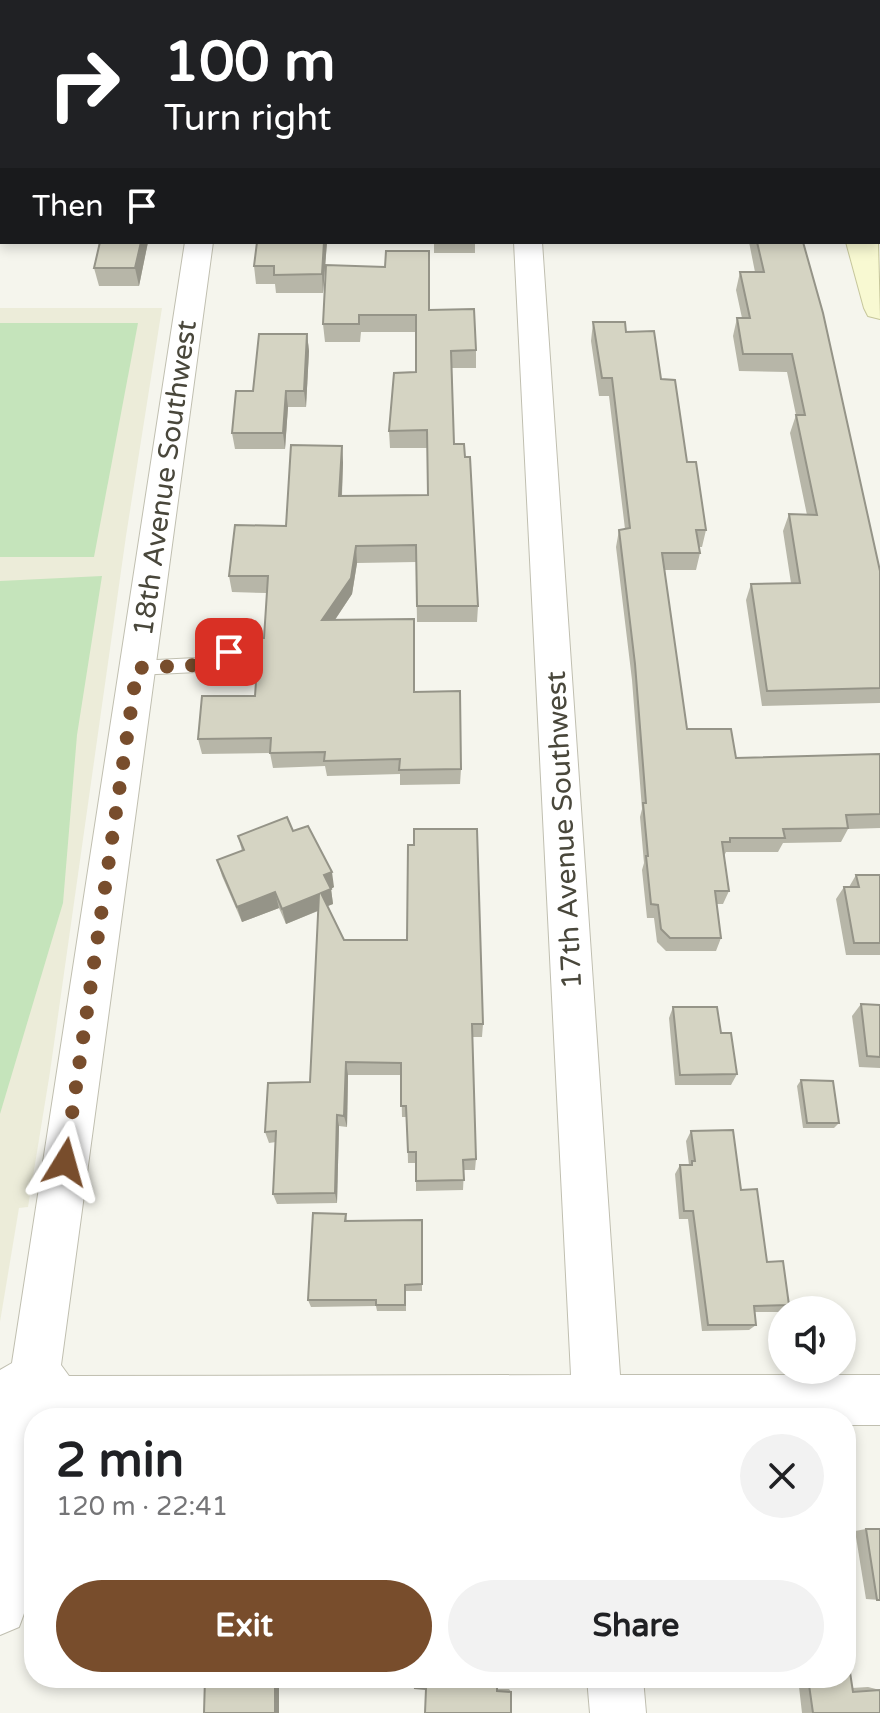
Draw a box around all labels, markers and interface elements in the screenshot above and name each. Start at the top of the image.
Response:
text: 100 m [164,29,335,96]
icon: right [32,32,136,136]
text: Turn right [164,97,331,140]
icon: arrive [120,184,164,228]
text: Then [32,188,104,225]
street label: 18th Avenue Southwest [126,318,204,638]
pin [195,618,263,686]
icon: arrive [207,630,251,674]
street label: 17th Avenue Southwest [539,670,589,990]
position arrow [23,1120,107,1204]
map controls [768,1296,856,1384]
button: sound [768,1296,856,1384]
text: 2 min [56,1432,184,1490]
button: close [740,1434,824,1518]
text: 120 m · 22:41 [56,1491,228,1522]
button: Exit [56,1580,432,1672]
button: Share [448,1580,824,1672]

